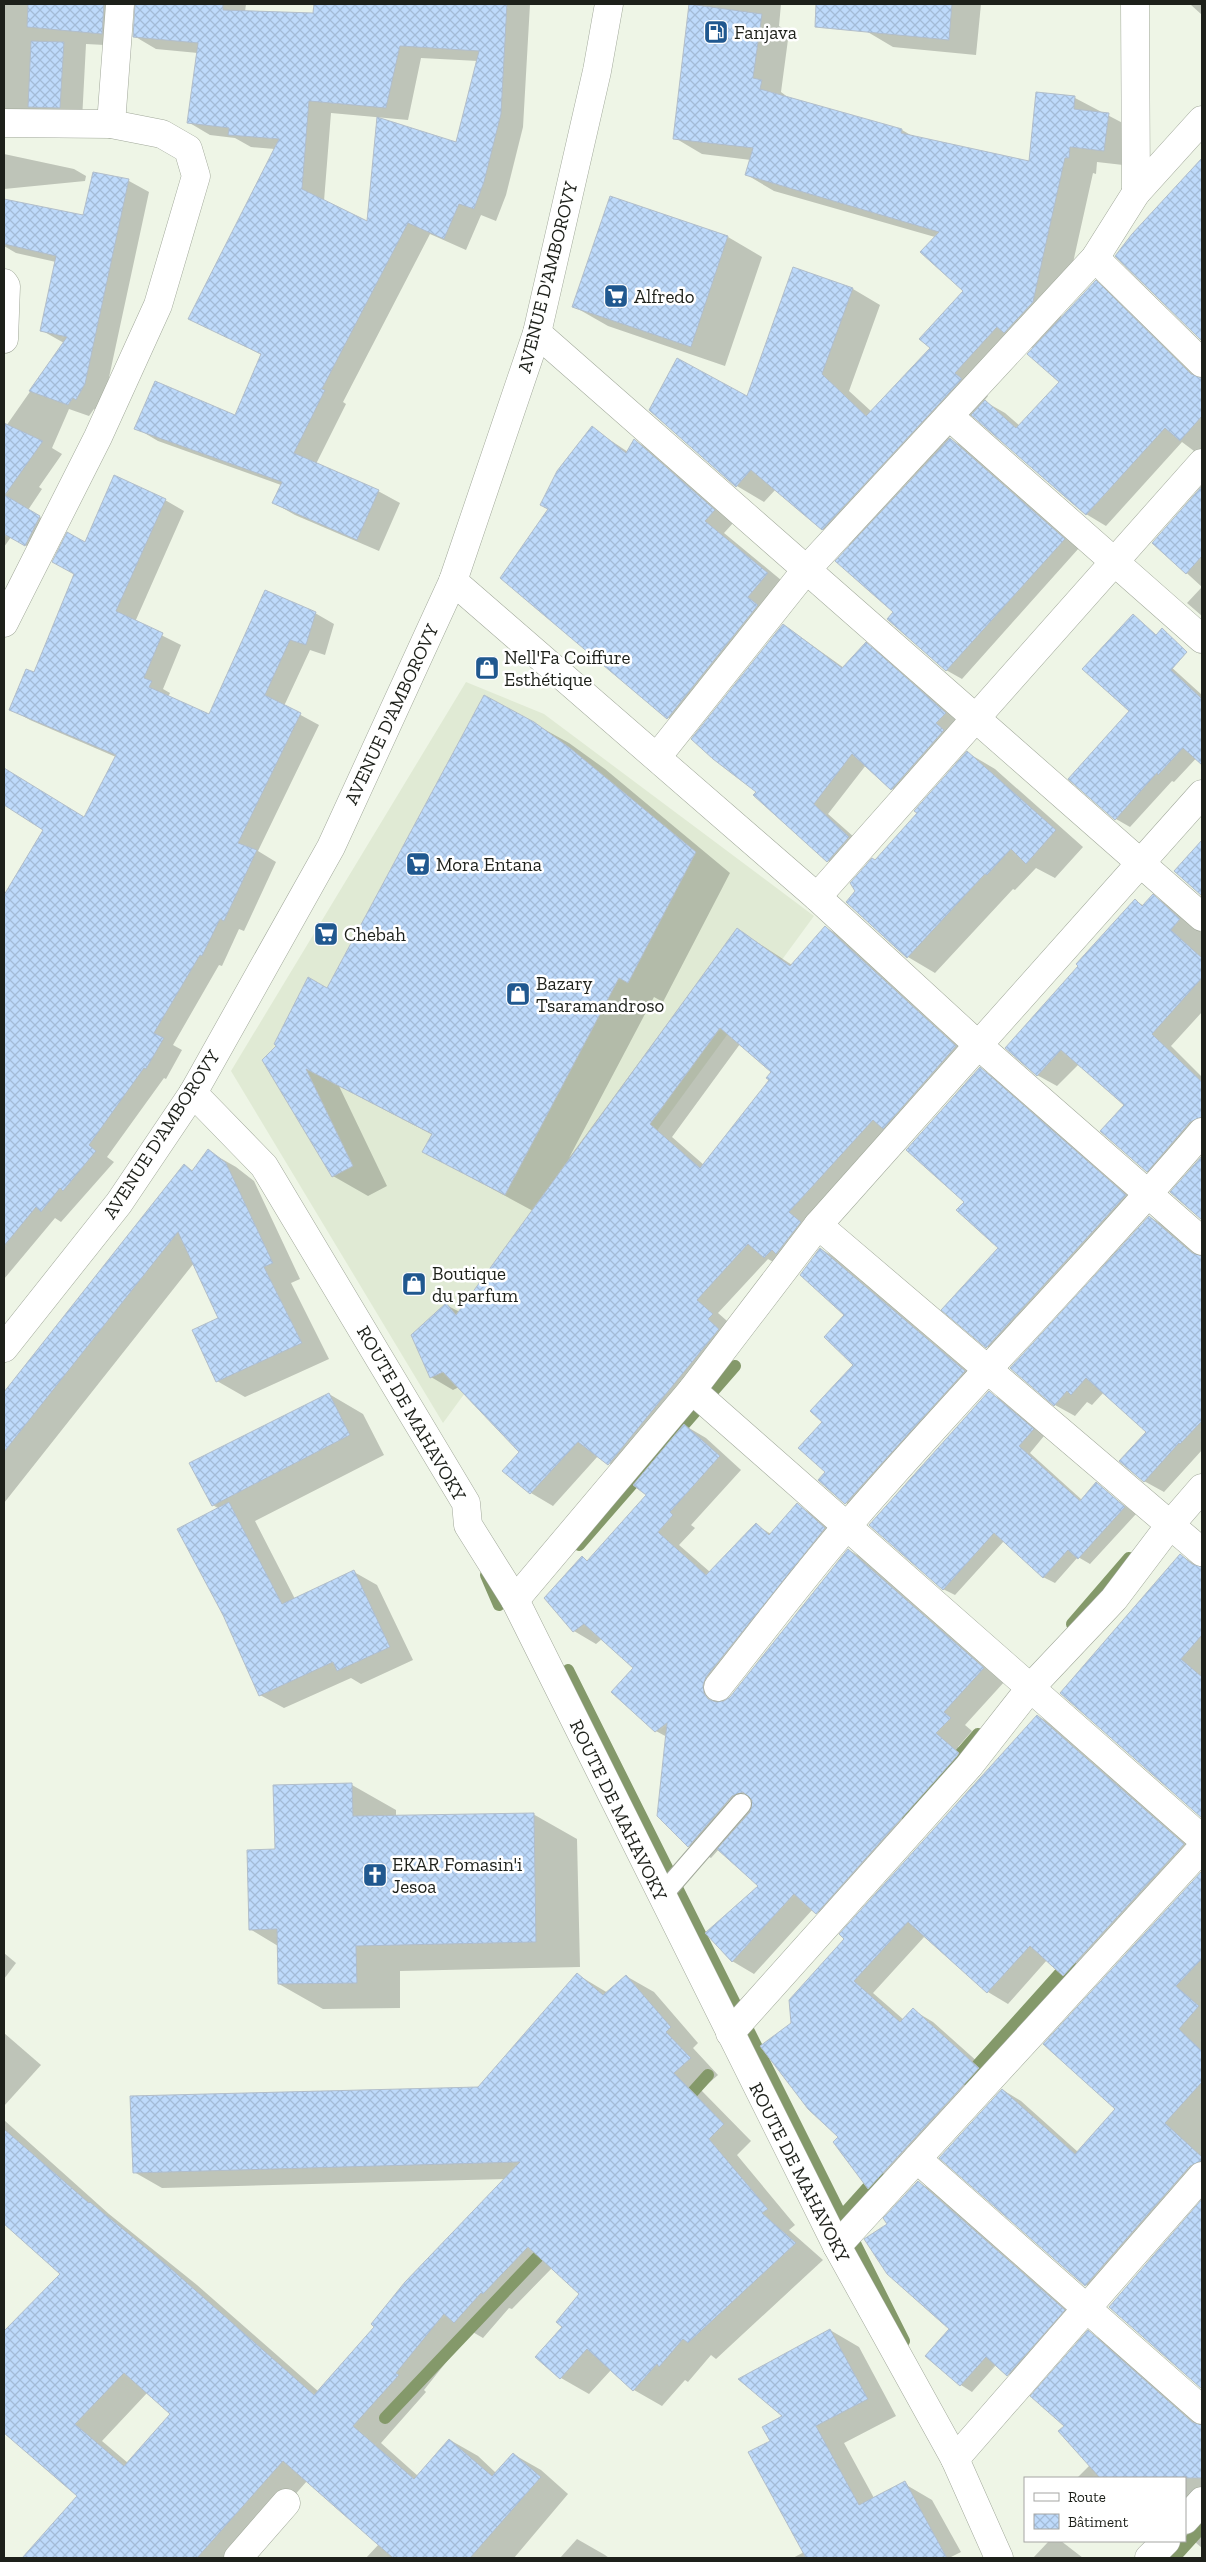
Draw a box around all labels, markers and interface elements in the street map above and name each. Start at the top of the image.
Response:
fuel station icon: Fanjava [703,19,729,45]
place label: Fanjava [734,21,797,44]
street label: AVENUE D'AMBOROVY [513,179,582,375]
supermarket icon: Alfredo [603,283,629,309]
place label: Alfredo [634,285,695,308]
street label: AVENUE D'AMBOROVY [340,620,444,808]
place label: Nell'Fa Coiffure Esthétique [504,646,631,691]
shop icon: Nell'Fa Coiffure Esthétique [474,655,500,681]
supermarket icon: Mora Entana [405,851,431,877]
place label: Mora Entana [436,853,542,876]
supermarket icon: Chebah [313,921,339,947]
place label: Chebah [344,923,406,946]
place label: Bazary Tsaramandroso [536,972,665,1017]
shop icon: Bazary Tsaramandroso [505,981,531,1007]
street label: AVENUE D'AMBOROVY [98,1045,225,1223]
place label: Boutique du parfum [432,1262,519,1307]
shop icon: Boutique du parfum [401,1271,427,1297]
street label: ROUTE DE MAHAVOKY [352,1322,471,1505]
street label: ROUTE DE MAHAVOKY [565,1716,673,1905]
place label: EKAR Fomasin'i Jesoa [392,1853,522,1898]
church icon: EKAR Fomasin'i Jesoa [362,1862,388,1888]
street label: ROUTE DE MAHAVOKY [744,2079,855,2266]
legend [1024,2477,1186,2542]
text: Route [1068,2488,1106,2506]
text: Bâtiment [1068,2513,1129,2531]

